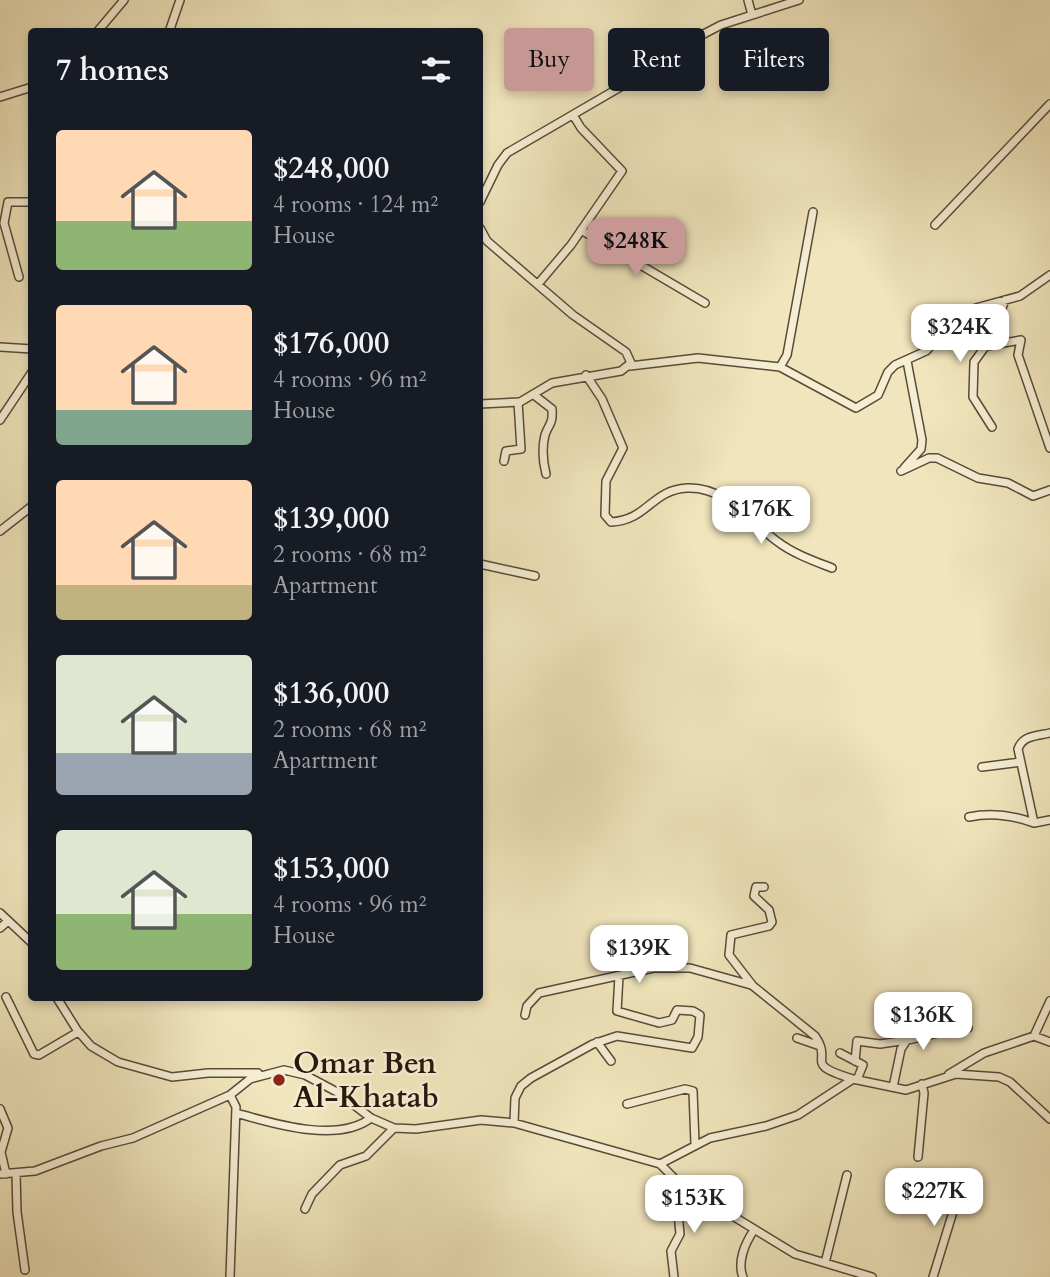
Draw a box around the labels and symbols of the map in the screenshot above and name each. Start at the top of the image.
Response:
pin: $248K [587,218,685,278]
pin: $324K [911,304,1009,364]
pin: $176K [712,486,810,546]
pin: $139K [590,926,688,985]
pin: $136K [874,992,972,1052]
place label: Omar Ben Al-Khatab [293,1043,439,1118]
marker: Omar Ben Al-Khatab [271,1072,287,1088]
pin: $227K [885,1168,983,1228]
pin: $153K [645,1176,743,1235]

